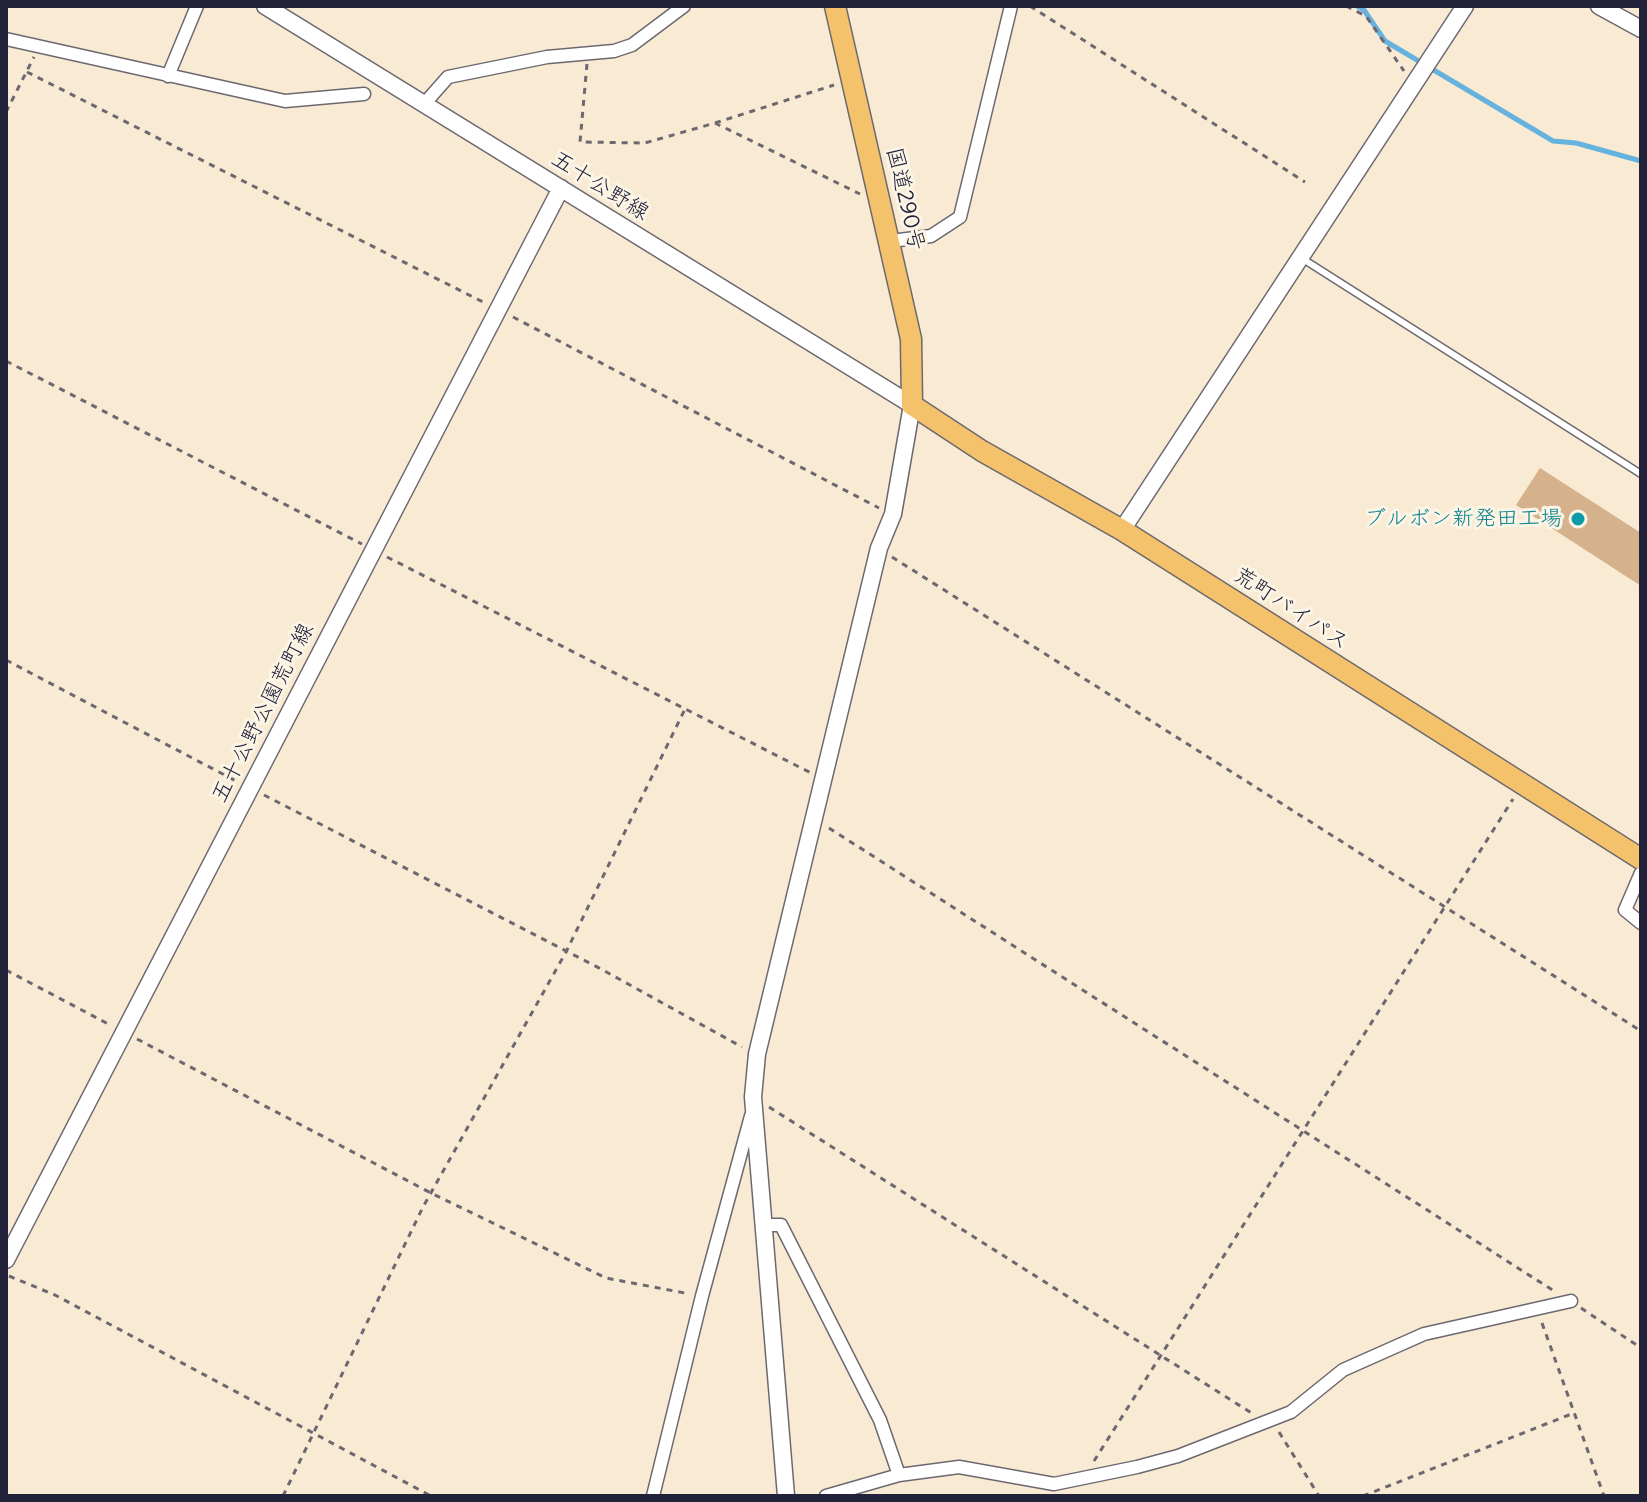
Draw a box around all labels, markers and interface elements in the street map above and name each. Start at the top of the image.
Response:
street label: 国道290号 [880,145,930,253]
street label: 五十公野線 [546,146,654,226]
place label: ブルボン新発田工場 [1364,506,1562,532]
marker: ブルボン新発田工場 [1569,510,1587,528]
street label: 荒町バイパス [1228,562,1354,656]
street label: 五十公野公園荒町線 [206,619,320,807]

